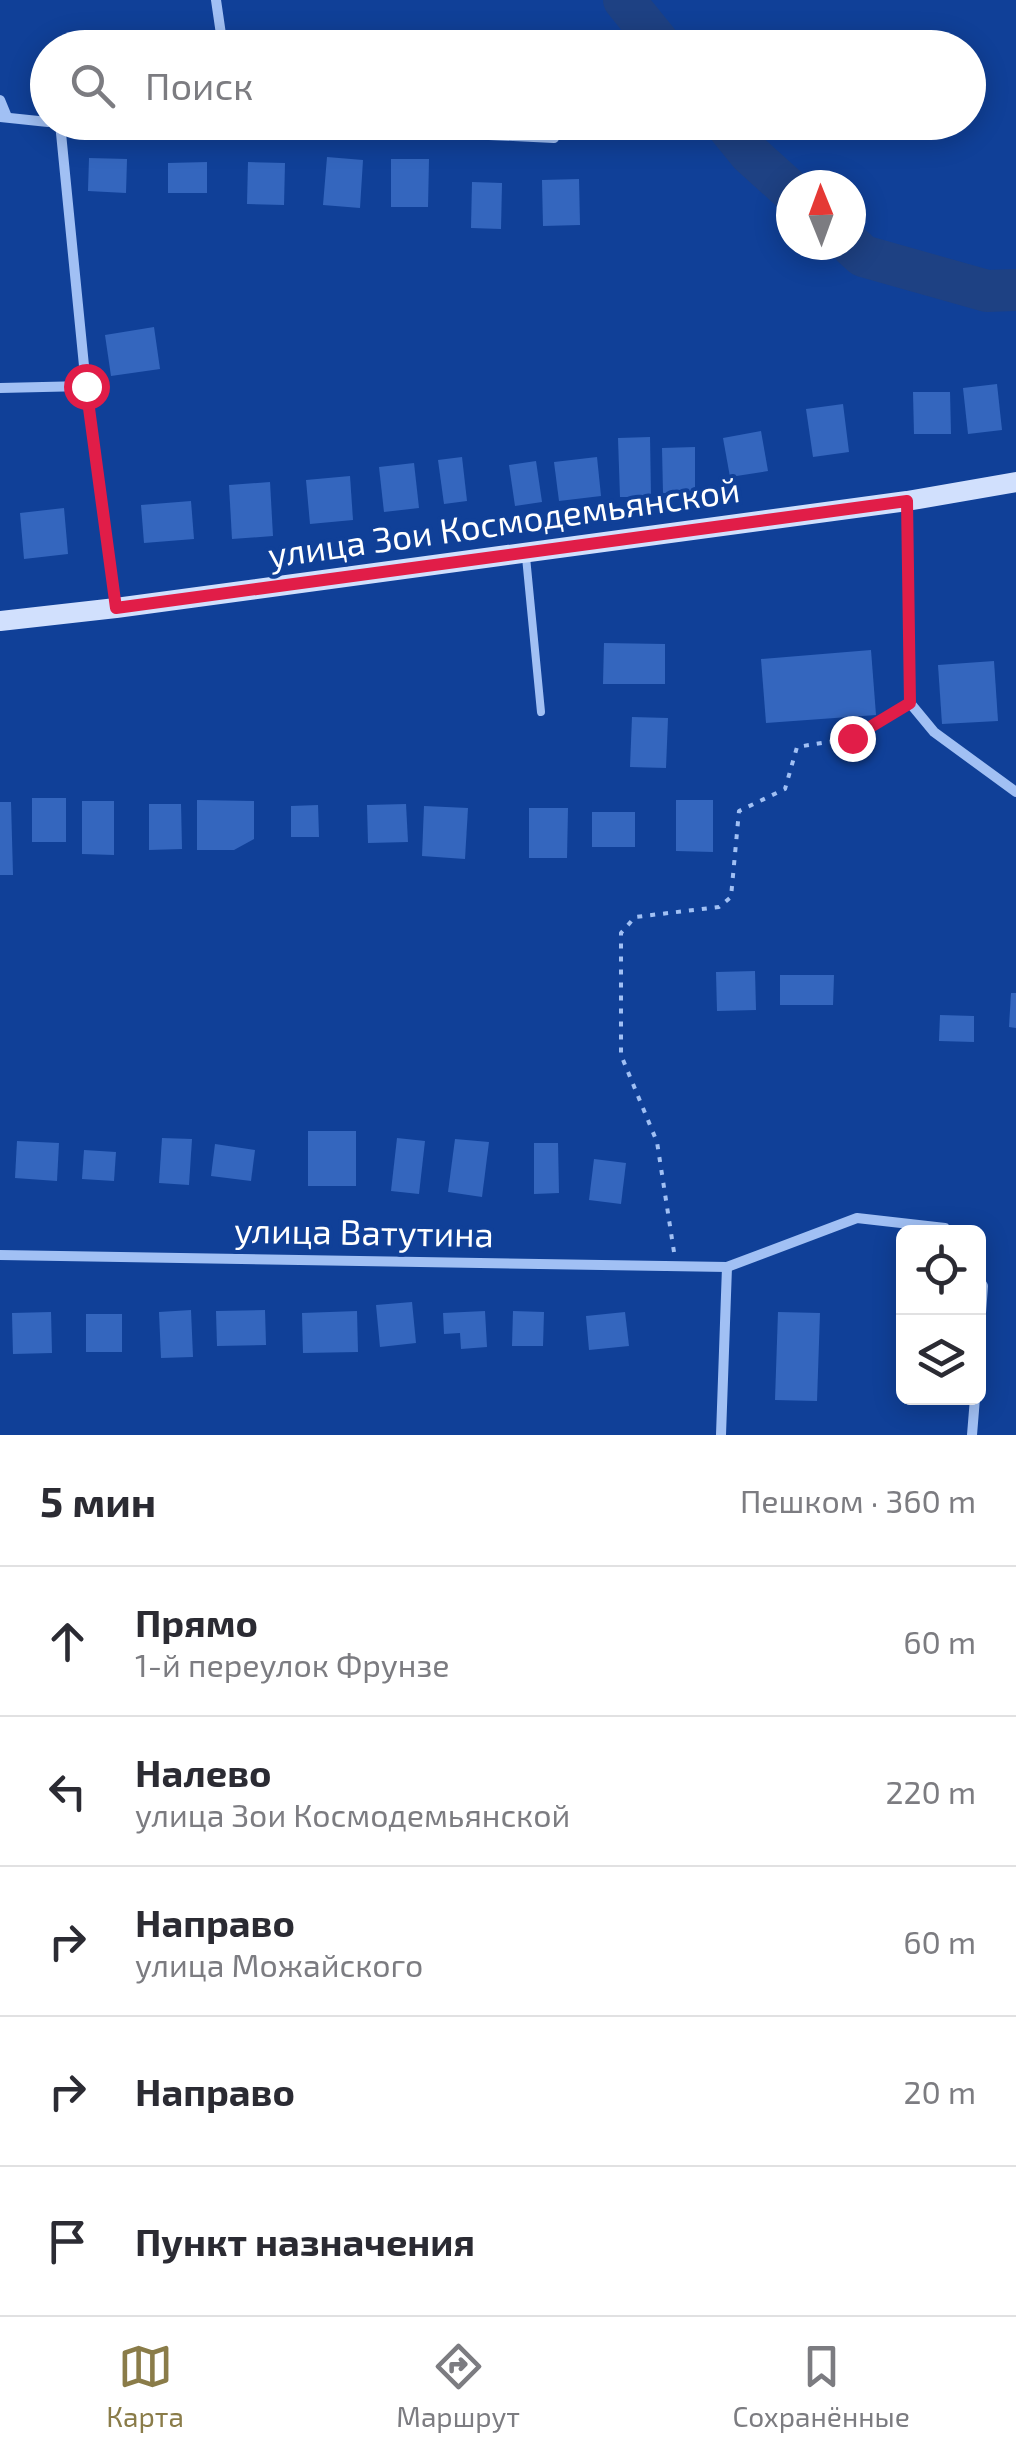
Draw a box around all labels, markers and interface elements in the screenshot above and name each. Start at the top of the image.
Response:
search box [30,30,986,140]
icon: search [65,58,120,113]
text: Поиск [145,62,254,108]
north arrow [776,170,866,260]
route start [64,364,110,410]
street label: улица Зои Космодемьянской [265,467,742,576]
route end [830,716,876,762]
street label: улица Ватутина [234,1208,494,1255]
map controls [896,1225,986,1405]
button: locate [896,1225,986,1315]
button: layers [896,1315,986,1405]
text: 5 мин [40,1475,156,1525]
text: Пешком · 360 m [740,1481,976,1519]
text: Прямо [135,1599,258,1645]
icon: ahead [40,1614,95,1669]
text: 60 m [903,1622,976,1660]
text: 1-й переулок Фрунзе [135,1645,450,1683]
text: Налево [135,1749,271,1795]
icon: left [40,1764,95,1819]
text: 220 m [886,1772,976,1810]
text: улица Зои Космодемьянской [135,1795,570,1833]
text: Направо [135,1899,295,1945]
icon: right [40,1914,95,1969]
text: 60 m [903,1922,976,1960]
text: улица Можайского [135,1945,423,1983]
icon: right [40,2064,95,2119]
text: Направо [135,2068,295,2114]
text: 20 m [904,2072,976,2110]
icon: arrive [40,2214,95,2269]
text: Пункт назначения [135,2218,475,2264]
tab: Карта [106,2339,184,2433]
tab: Маршрут [396,2339,520,2433]
tab: Сохранённые [732,2339,910,2433]

